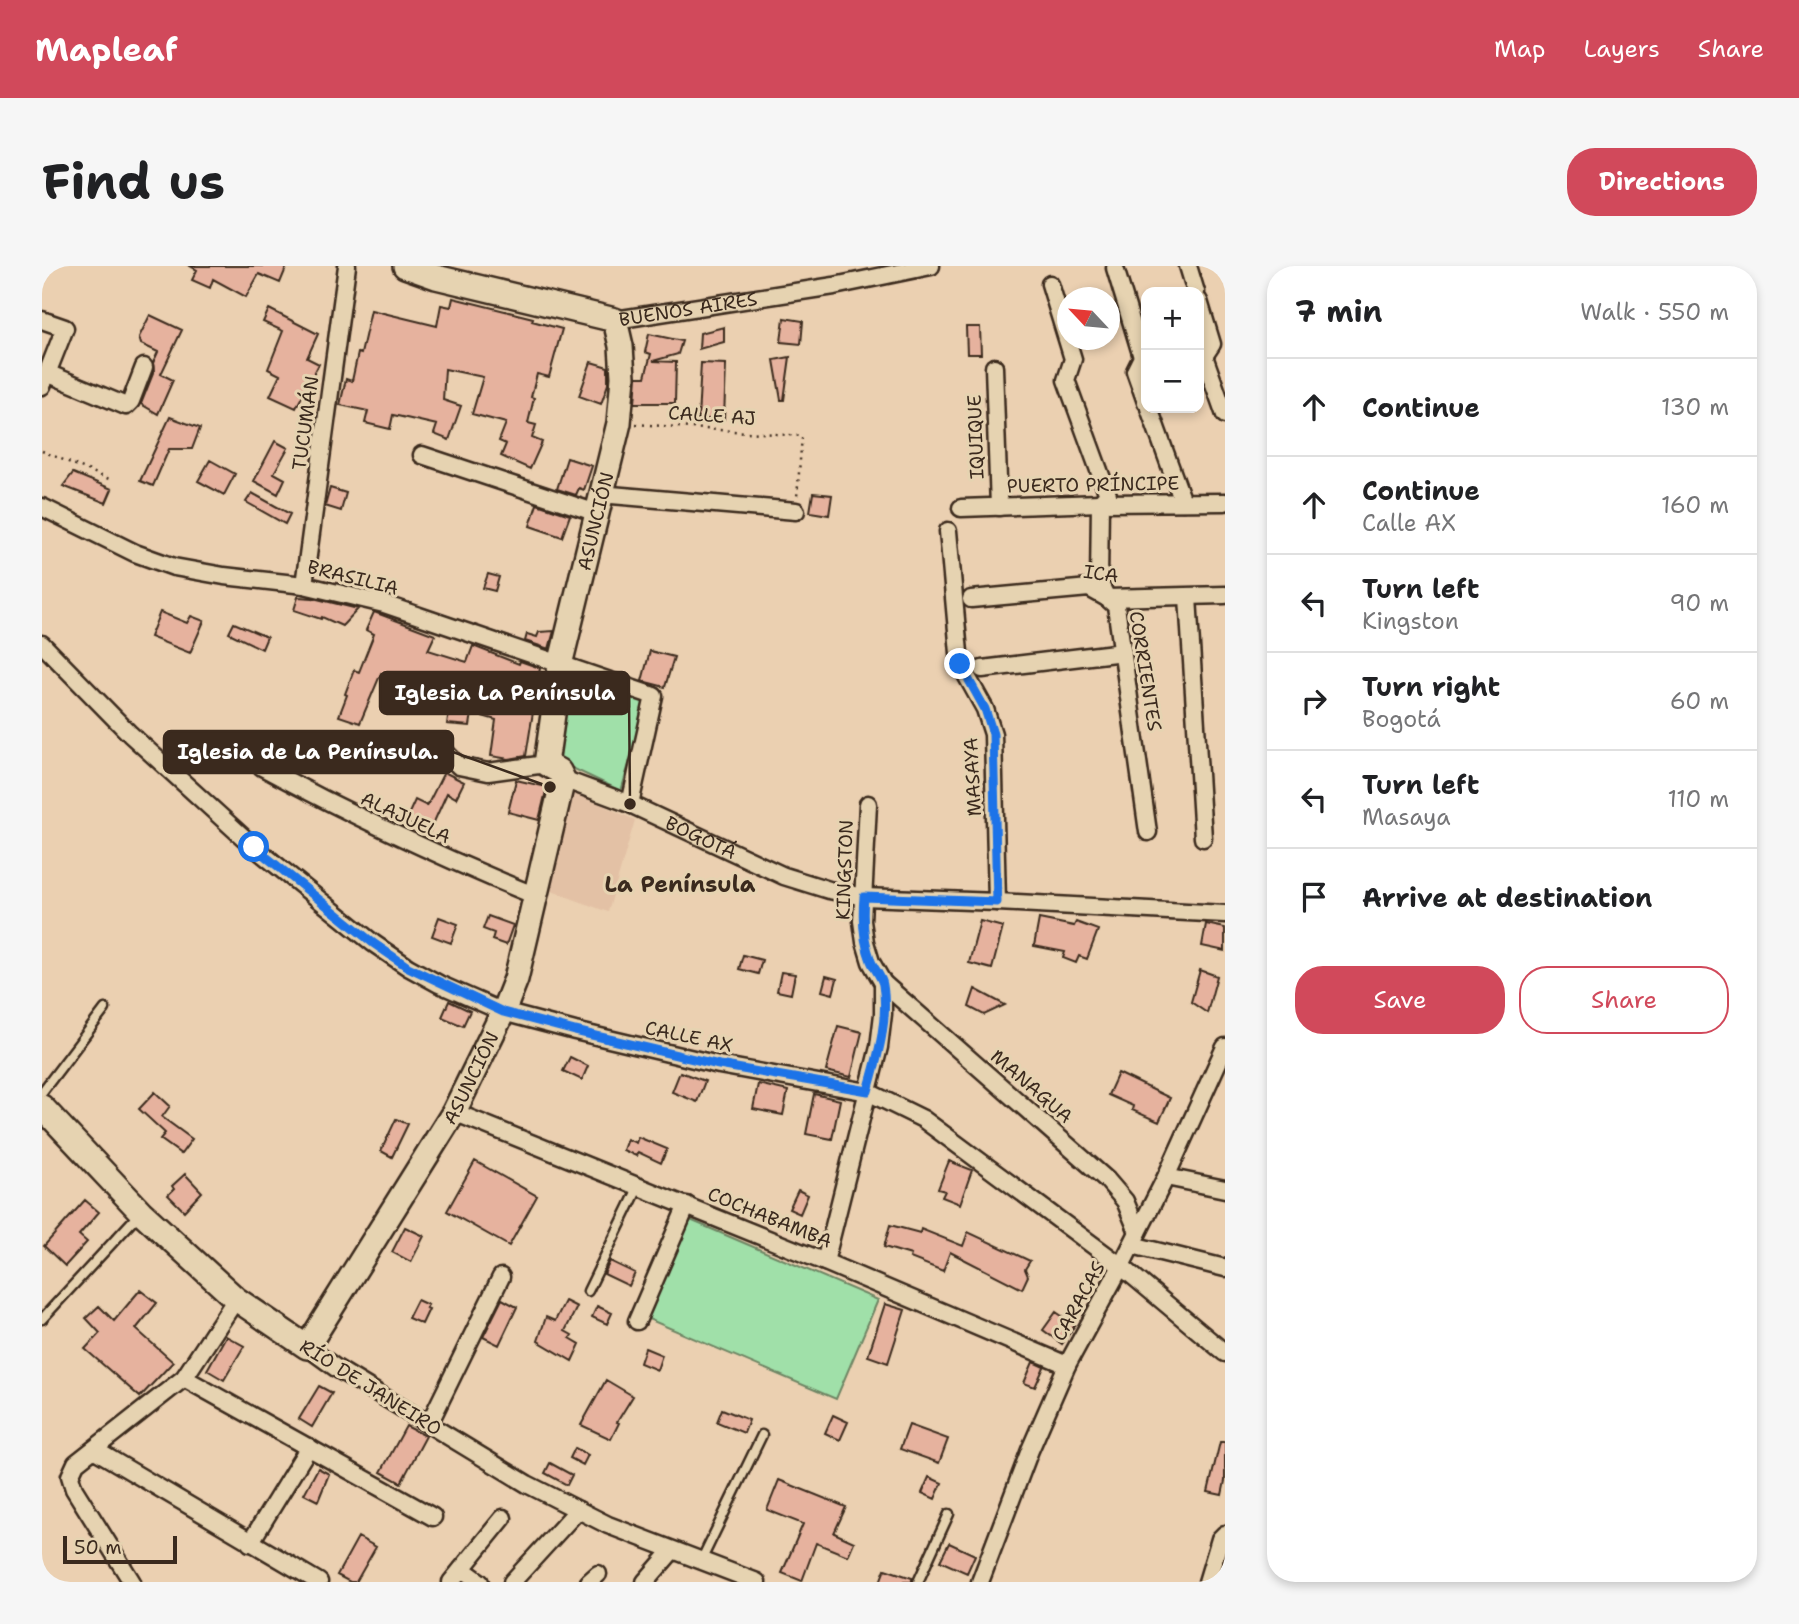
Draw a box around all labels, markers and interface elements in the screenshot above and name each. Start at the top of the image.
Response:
text: Mapleaf [35,27,178,72]
text: Map [1494,33,1545,65]
text: Layers [1583,33,1660,65]
text: Share [1698,33,1764,65]
button: Directions [1567,148,1757,216]
text: Find us [42,149,225,215]
street label: BUENOS AIRES [617,286,759,332]
north arrow [1057,287,1120,350]
map controls [1141,287,1204,413]
button: + [1141,287,1204,350]
text: 7 min [1295,291,1382,332]
text: Walk · 550 m [1580,297,1729,327]
button: − [1141,350,1204,413]
street label: TUCUMÁN [286,374,324,472]
icon: ahead [1295,388,1333,426]
text: Continue [1362,390,1480,425]
text: 130 m [1661,392,1729,422]
street label: IQUIQUE [962,394,989,480]
street label: CALLE AJ [667,400,757,431]
street label: ASUNCIÓN [571,469,620,573]
street label: PUERTO PRÍNCIPE [1006,469,1180,499]
text: Continue [1362,473,1480,508]
icon: ahead [1295,486,1333,524]
text: 160 m [1661,490,1729,520]
text: Calle AX [1362,508,1456,538]
street label: BRASILIA [305,554,401,601]
street label: ICA [1082,559,1120,588]
text: Turn left [1362,571,1479,606]
icon: left [1295,584,1333,622]
text: 90 m [1669,588,1729,618]
text: Kingston [1362,606,1459,636]
street label: CORRIENTES [1124,609,1167,733]
route end [944,648,975,679]
text: Turn right [1362,669,1500,704]
callout: Iglesia La Península [380,672,629,714]
text: Iglesia La Península [395,679,616,707]
icon: right [1295,682,1333,720]
text: 60 m [1670,686,1729,716]
text: Bogotá [1362,704,1441,734]
callout: Iglesia de La Península. [164,731,453,773]
street label: MASAYA [958,737,987,817]
text: Iglesia de La Península. [177,738,439,766]
text: Turn left [1362,767,1479,802]
icon: left [1295,780,1333,818]
text: 110 m [1667,784,1729,814]
street label: ALAJUELA [357,786,455,849]
text: Masaya [1362,802,1451,832]
street label: BOGOTÁ [661,810,741,865]
street label: KINGSTON [830,819,859,921]
route start [238,831,269,862]
district label: La Península [605,869,756,899]
icon: arrive [1295,878,1333,916]
text: Arrive at destination [1362,880,1652,915]
button: Save [1295,966,1505,1034]
button: Share [1519,966,1729,1034]
street label: CALLE AX [643,1015,735,1058]
street label: ASUNCIÓN [437,1027,505,1129]
street label: MANAGUA [985,1044,1078,1129]
street label: COCHABAMBA [704,1181,836,1254]
street label: CARACAS [1046,1257,1110,1345]
street label: RÍO DE JANEIRO [295,1333,447,1441]
scale bar [63,1533,177,1565]
text: 50 m [74,1535,122,1560]

